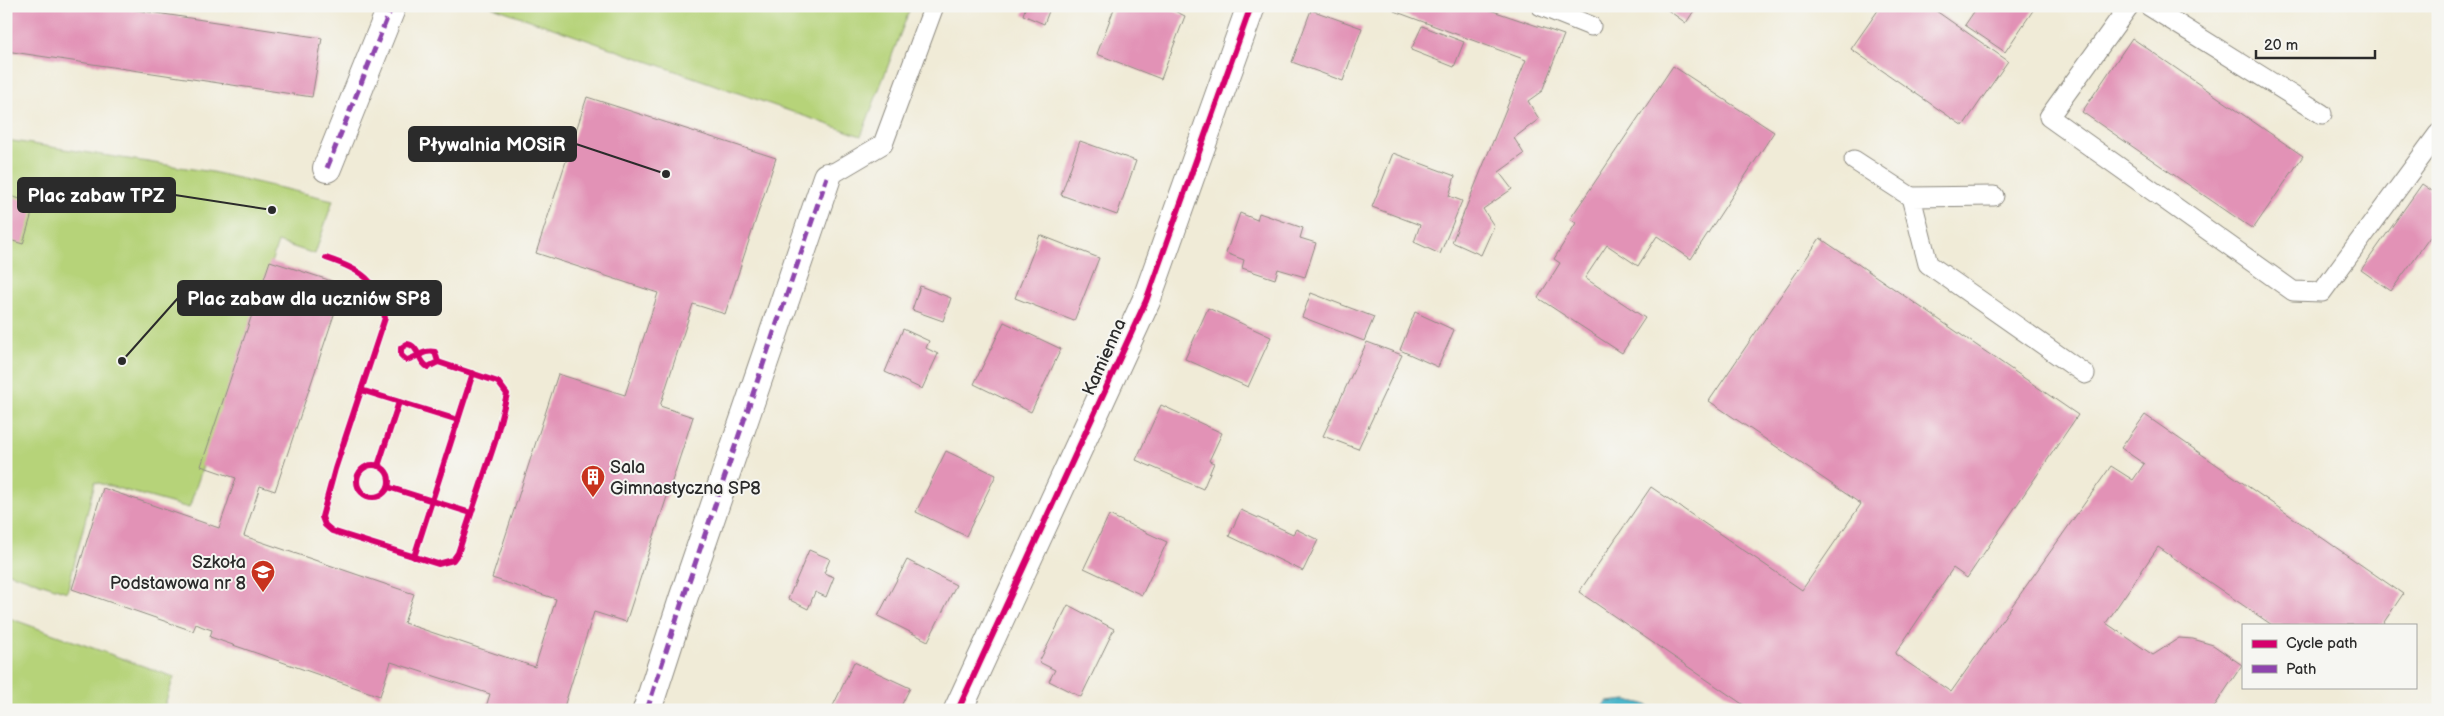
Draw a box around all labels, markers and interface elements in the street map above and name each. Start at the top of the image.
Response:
scale bar [2256,28,2375,60]
text: 20 m [2264,36,2298,55]
callout: Pływalnia MOSiR [409,127,576,161]
text: Pływalnia MOSiR [419,134,565,157]
callout: Plac zabaw TPZ [18,178,175,212]
text: Plac zabaw TPZ [28,185,165,208]
callout: Plac zabaw dla uczniów SP8 [178,281,441,315]
text: Plac zabaw dla uczniów SP8 [187,288,431,311]
street label: Kamienna [1078,316,1131,399]
place label: Sala Gimnastyczna SP8 [610,457,761,499]
building icon: Sala Gimnastyczna SP8 [580,464,606,498]
place label: Szkoła Podstawowa nr 8 [110,552,246,594]
school or university icon: Szkoła Podstawowa nr 8 [250,559,276,593]
legend [2242,624,2416,688]
text: Cycle path [2286,634,2357,653]
text: Path [2286,660,2316,679]

